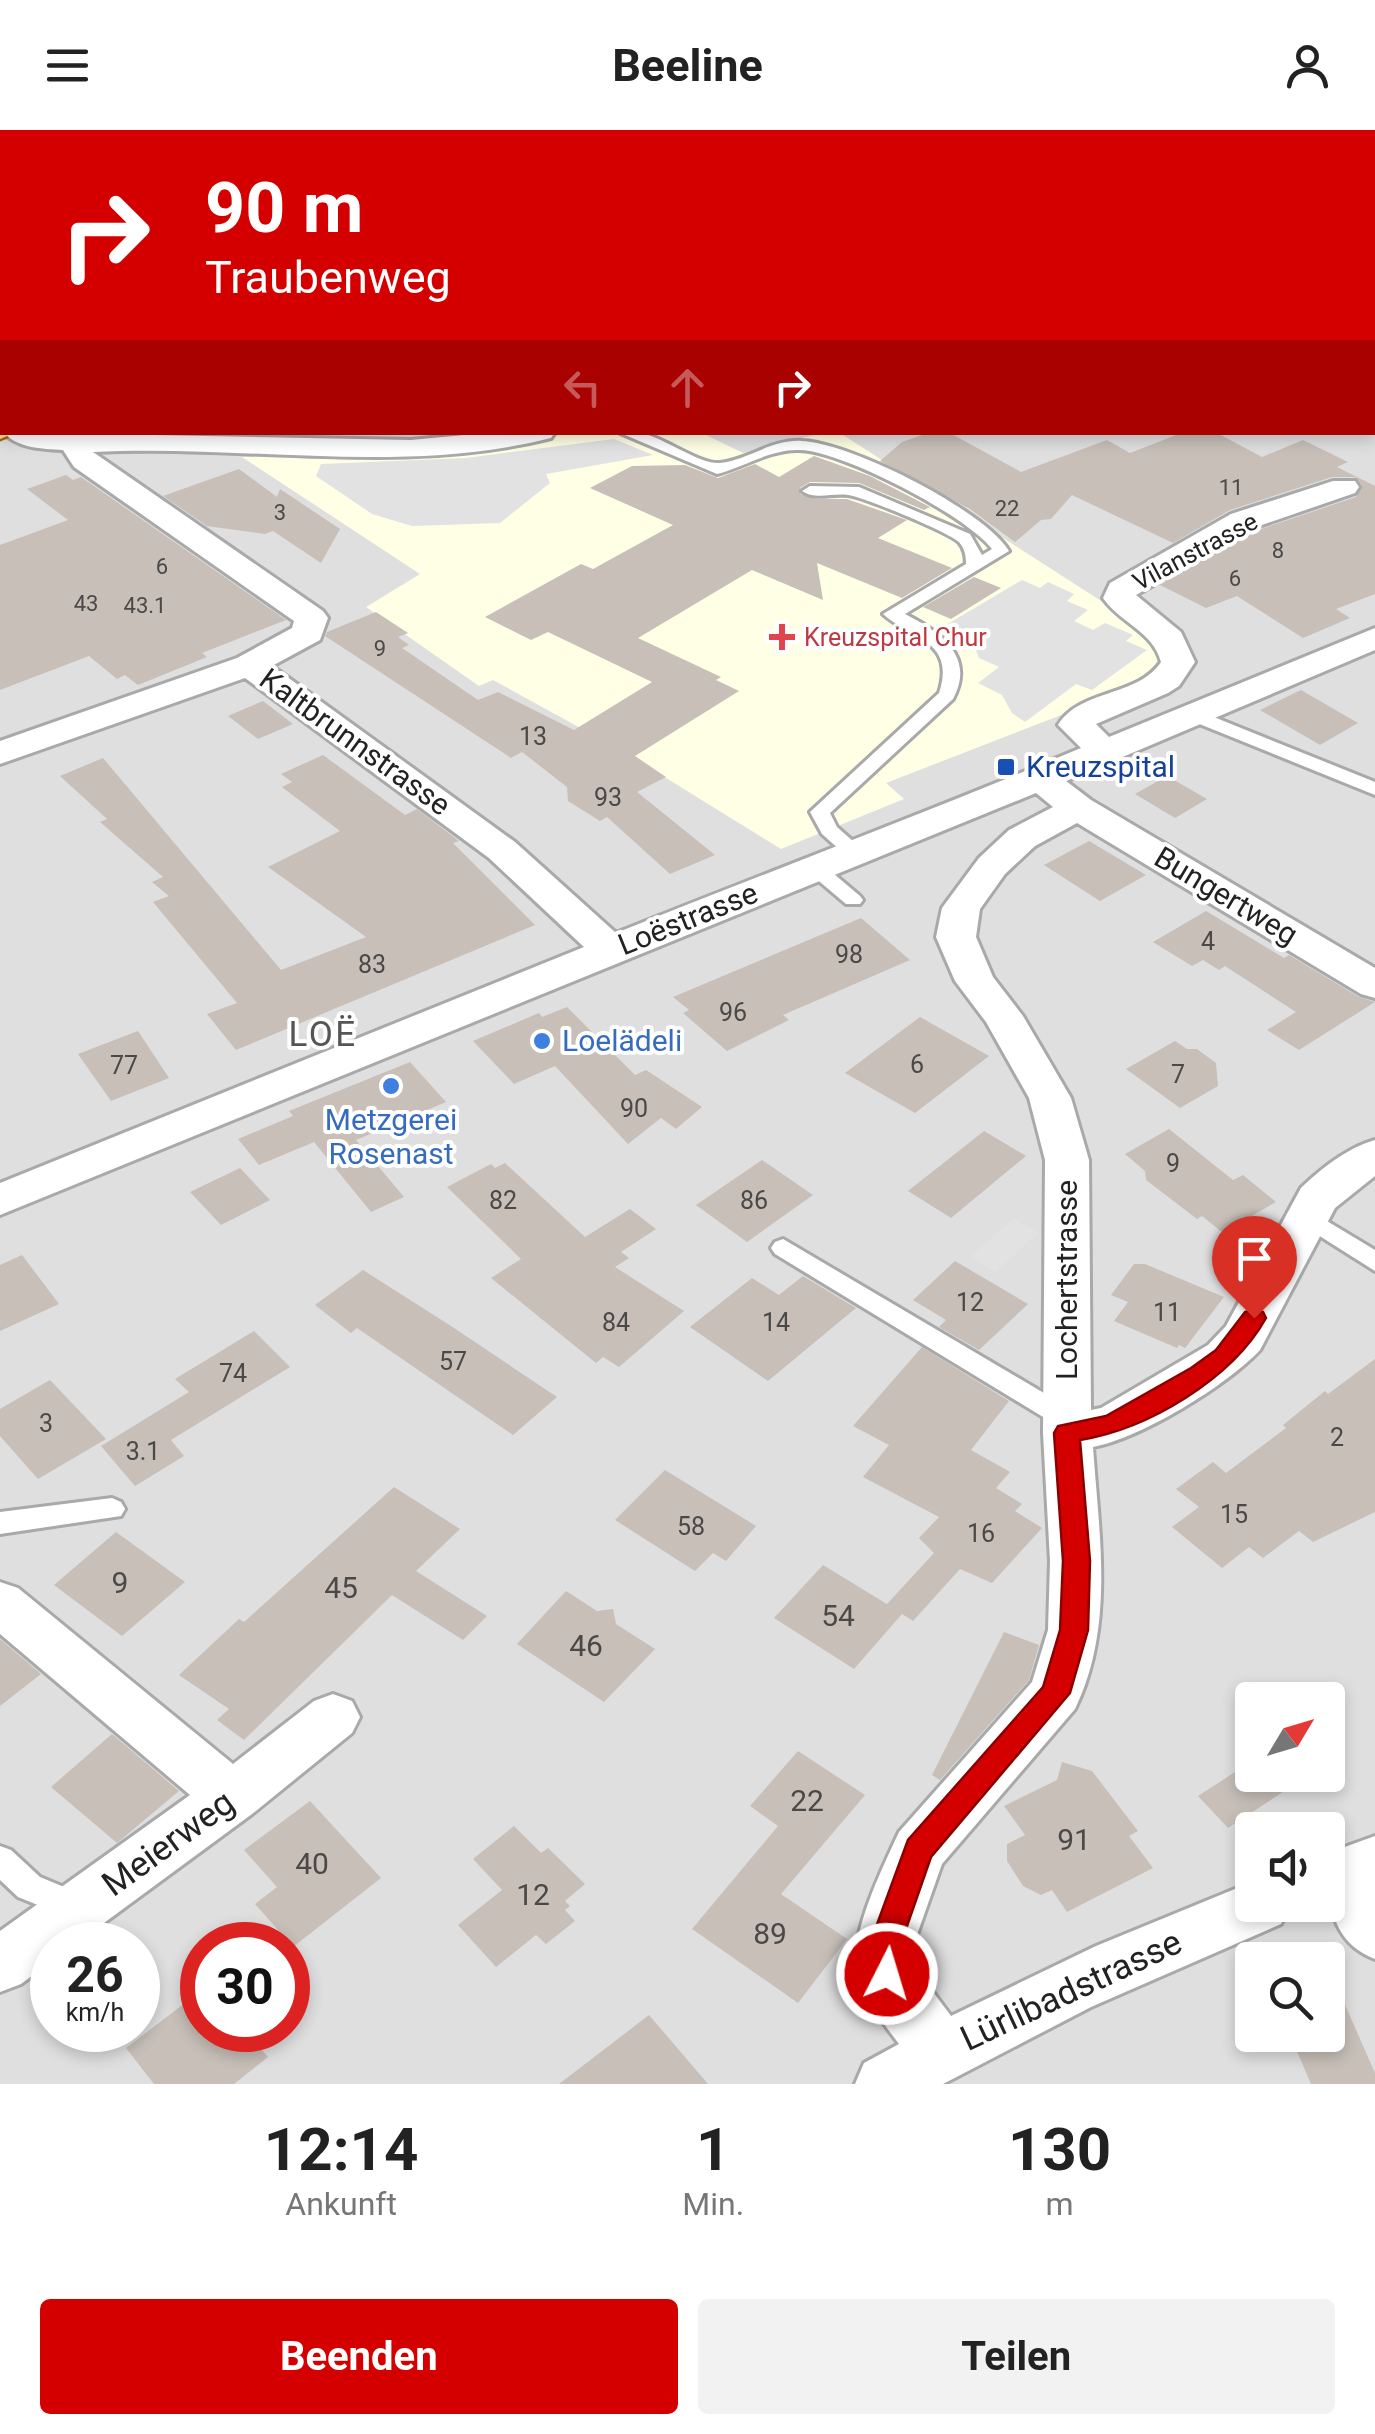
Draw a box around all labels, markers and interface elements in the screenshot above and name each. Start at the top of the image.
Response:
icon: menu [40,38,95,93]
icon: person [1280,38,1335,93]
text: Beeline [612,39,763,92]
text: 90 m [205,167,363,249]
icon: right [40,170,170,300]
text: Traubenweg [205,251,451,304]
icon: left [555,360,610,415]
icon: ahead [660,360,715,415]
icon: right [765,360,820,415]
house number: 11 [1219,475,1243,500]
house number: 22 [995,496,1019,521]
house number: 3 [274,500,286,525]
street label: Vilanstrasse [1128,506,1263,596]
house number: 8 [1272,538,1284,563]
house number: 6 [156,554,168,579]
house number: 6 [1229,566,1241,591]
house number: 43 [74,591,98,616]
house number: 43.1 [124,593,166,618]
place label: Kreuzspital Chur [804,623,987,652]
marker: Kreuzspital Chur [769,624,795,650]
house number: 9 [374,636,386,661]
street label: Kaltbrunnstrasse [253,661,457,822]
house number: 13 [519,722,547,751]
place label: Kreuzspital [1026,749,1175,784]
marker: Kreuzspital [995,756,1017,778]
house number: 93 [594,783,622,812]
street label: Bungertweg [1148,839,1304,952]
street label: Loëstrasse [613,875,763,962]
house number: 4 [1201,927,1215,956]
house number: 98 [835,940,863,969]
house number: 83 [358,950,386,979]
house number: 96 [719,998,747,1027]
district label: LOË [288,1014,358,1055]
place label: Loelädeli [562,1023,682,1058]
marker: Loelädeli [531,1030,553,1052]
house number: 6 [910,1050,924,1079]
house number: 77 [110,1051,138,1080]
house number: 7 [1171,1060,1185,1089]
marker: Metzgerei Rosenast [380,1075,402,1097]
house number: 90 [620,1094,648,1123]
place label: Metzgerei Rosenast [325,1102,457,1171]
house number: 9 [1166,1149,1180,1178]
street label: Lochertstrasse [1049,1180,1084,1380]
house number: 82 [489,1186,517,1215]
house number: 86 [740,1186,768,1215]
pin [1212,1216,1297,1319]
icon: arrive [1227,1231,1282,1286]
house number: 12 [956,1288,984,1317]
house number: 11 [1153,1298,1181,1327]
house number: 84 [602,1308,630,1337]
house number: 14 [762,1308,790,1337]
house number: 57 [439,1347,467,1376]
house number: 74 [219,1359,247,1388]
house number: 3 [39,1409,53,1438]
house number: 2 [1330,1423,1344,1452]
house number: 3.1 [126,1437,160,1466]
house number: 15 [1220,1500,1248,1529]
house number: 58 [677,1512,705,1541]
house number: 16 [967,1519,995,1548]
house number: 9 [112,1565,128,1600]
house number: 45 [324,1570,358,1605]
house number: 54 [821,1598,855,1633]
house number: 46 [569,1628,603,1663]
north arrow [1235,1682,1345,1792]
map controls [1235,1682,1345,2052]
street label: Meierweg [94,1782,242,1905]
house number: 22 [790,1783,824,1818]
button: sound [1235,1812,1345,1922]
house number: 91 [1057,1822,1091,1857]
house number: 40 [295,1846,329,1881]
house number: 12 [516,1877,550,1912]
house number: 89 [753,1916,787,1951]
street label: Lürlibadstrasse [954,1921,1188,2060]
speed limit sign: 30 [180,1922,310,2052]
position arrow [835,1922,939,2026]
button: search [1235,1942,1345,2052]
text: 26 [66,1946,124,2004]
text: km/h [66,1998,124,2027]
text: 12:14 [264,2114,418,2185]
text: 1 [696,2114,730,2185]
text: 130 [1008,2114,1111,2185]
text: Ankunft [285,2185,397,2223]
text: Min. [682,2185,744,2223]
text: m [1045,2185,1074,2223]
button: Beenden [40,2299,678,2414]
button: Teilen [698,2299,1335,2414]

